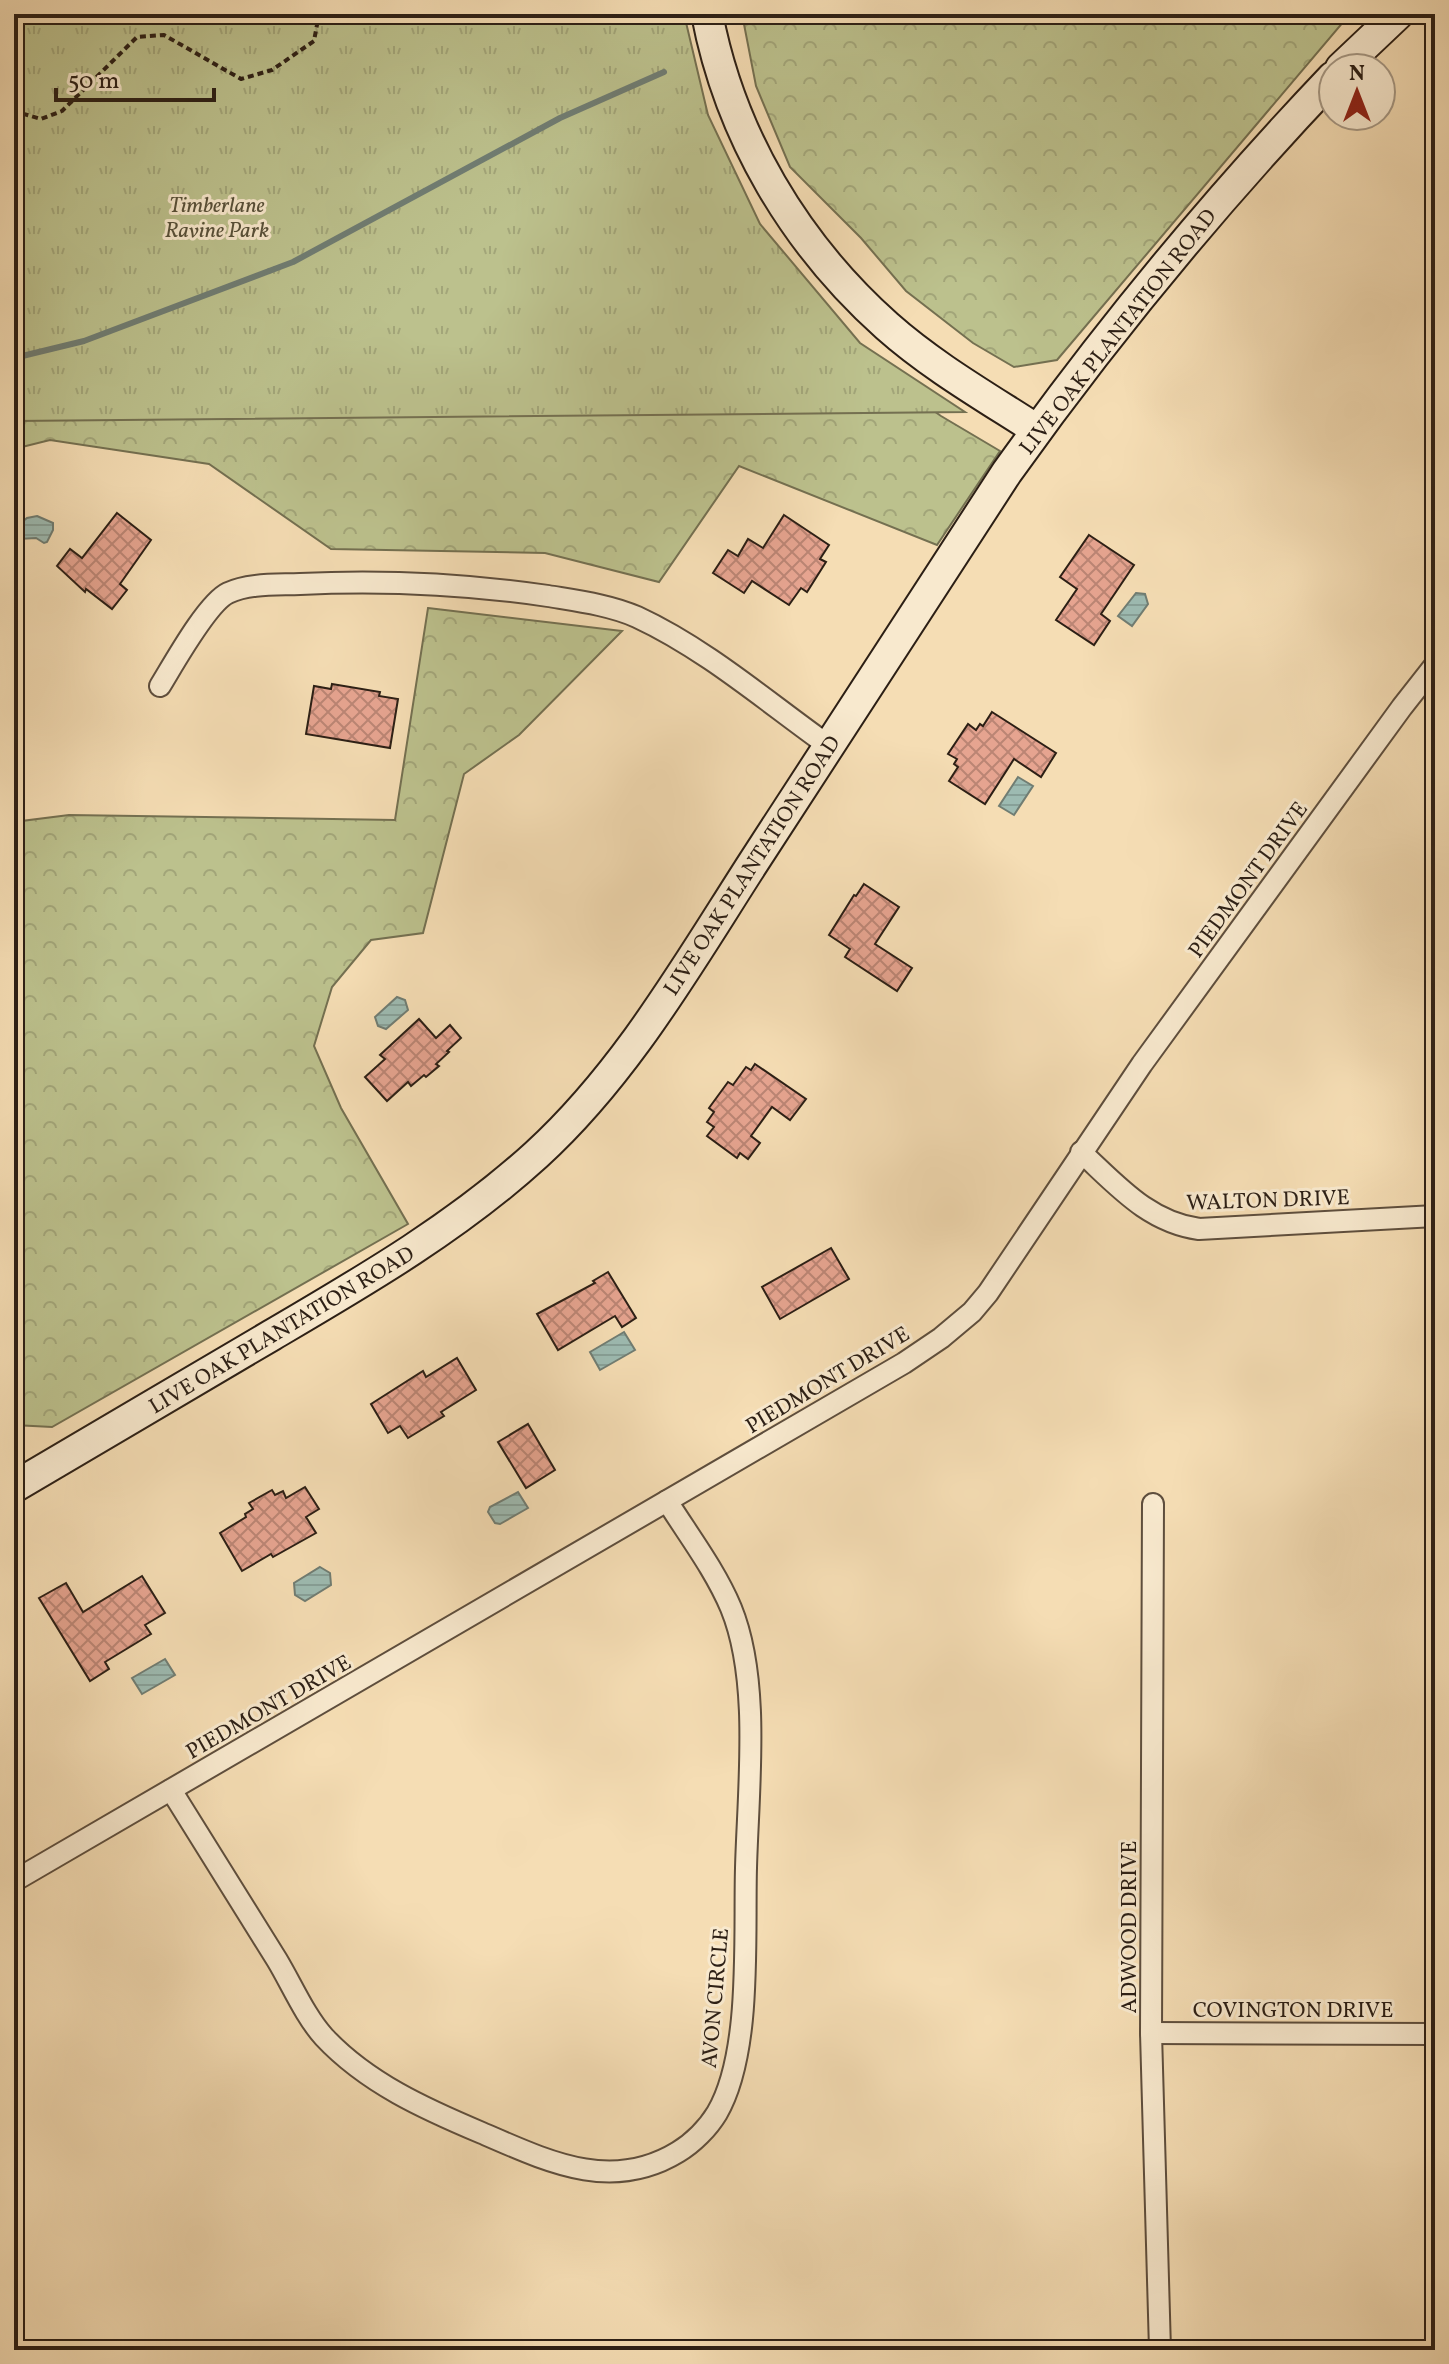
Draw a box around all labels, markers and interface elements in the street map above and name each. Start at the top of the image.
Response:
scale bar [56,52,214,102]
north arrow [1317,52,1397,132]
text: N [1349,59,1365,90]
text: 50 m [68,65,120,99]
park label: Timberlane Ravine Park [165,191,269,247]
street label: LIVE OAK PLANTATION ROAD [1013,203,1225,462]
street label: LIVE OAK PLANTATION ROAD [657,730,849,1003]
street label: PIEDMONT DRIVE [1182,796,1316,965]
street label: WALTON DRIVE [1186,1183,1350,1220]
street label: LIVE OAK PLANTATION ROAD [144,1239,421,1423]
street label: PIEDMONT DRIVE [740,1320,916,1442]
street label: PIEDMONT DRIVE [181,1648,358,1768]
street label: ADWOOD DRIVE [1115,1841,1146,2013]
street label: AVON CIRCLE [695,1927,738,2070]
street label: COVINGTON DRIVE [1193,1996,1393,2027]

